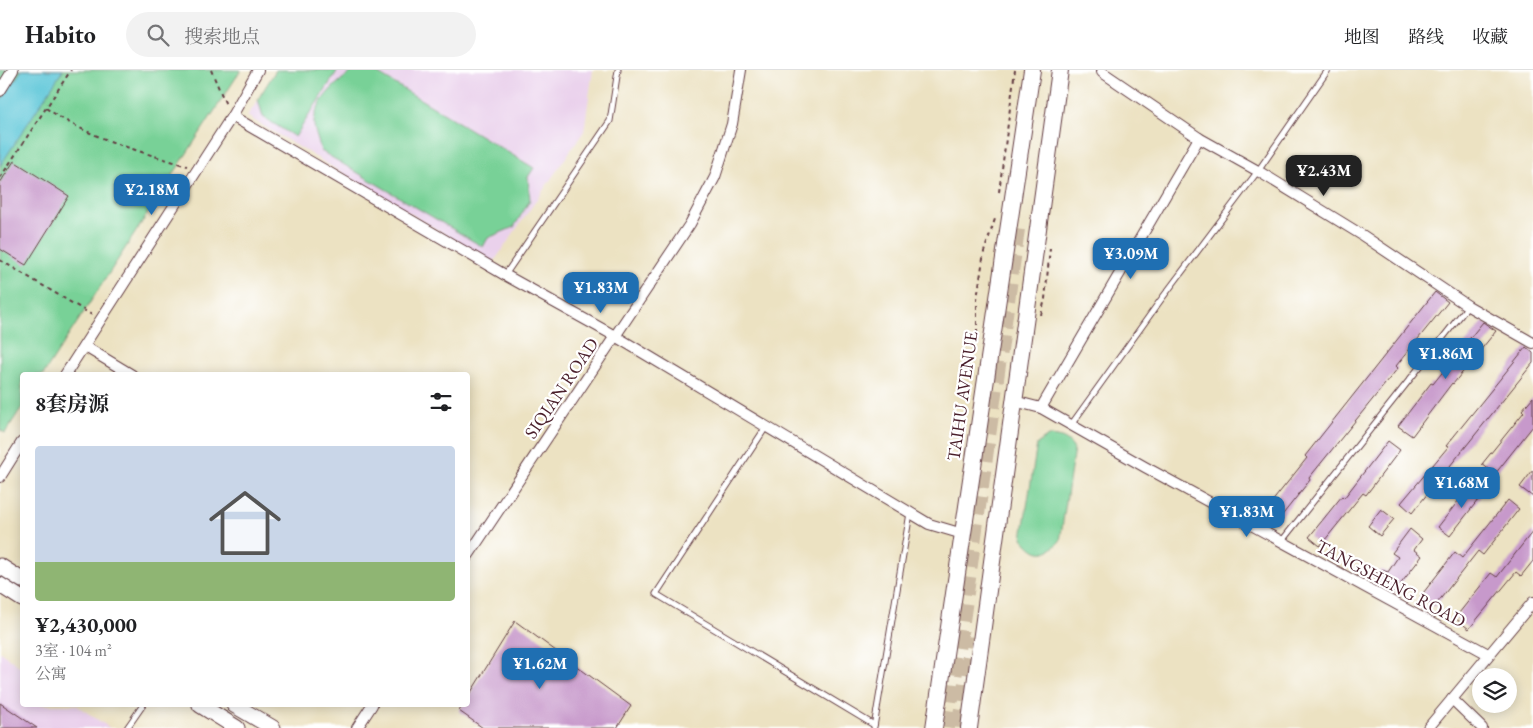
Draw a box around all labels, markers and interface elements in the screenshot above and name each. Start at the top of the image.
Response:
search box [126,12,476,57]
text: Habito [25,19,96,50]
icon: search [144,21,172,49]
text: 搜索地点 [184,24,260,49]
text: 地图 [1344,25,1380,48]
text: 路线 [1408,25,1444,48]
text: 收藏 [1472,25,1508,48]
pin: ¥2.43M [1283,154,1365,197]
text: ¥2.43M [1297,160,1351,181]
pin: ¥2.18M [111,174,193,216]
text: ¥2.18M [125,179,179,200]
pin: ¥3.09M [1090,238,1172,280]
text: ¥3.09M [1104,243,1158,264]
pin: ¥1.83M [560,272,642,314]
text: ¥1.83M [574,277,628,298]
street label: TAIHU AVENUE [942,330,982,462]
street label: SIQIAN ROAD [519,333,603,443]
pin: ¥1.86M [1405,338,1487,380]
text: ¥1.86M [1419,343,1473,364]
icon: filters [427,388,455,416]
text: 8套房源 [35,390,109,417]
pin: ¥1.68M [1421,466,1503,509]
text: ¥1.68M [1435,472,1489,493]
icon: home [200,478,290,568]
pin: ¥1.83M [1206,496,1288,538]
text: ¥1.83M [1220,501,1274,522]
street label: TANGSHENG ROAD [1312,534,1470,632]
text: ¥2,430,000 [35,611,137,638]
text: 3室 · 104 m² [35,640,112,661]
pin: ¥1.62M [499,648,581,690]
text: ¥1.62M [513,653,567,674]
text: 公寓 [35,663,67,684]
map controls [1472,668,1517,713]
button: layers [1472,668,1517,713]

